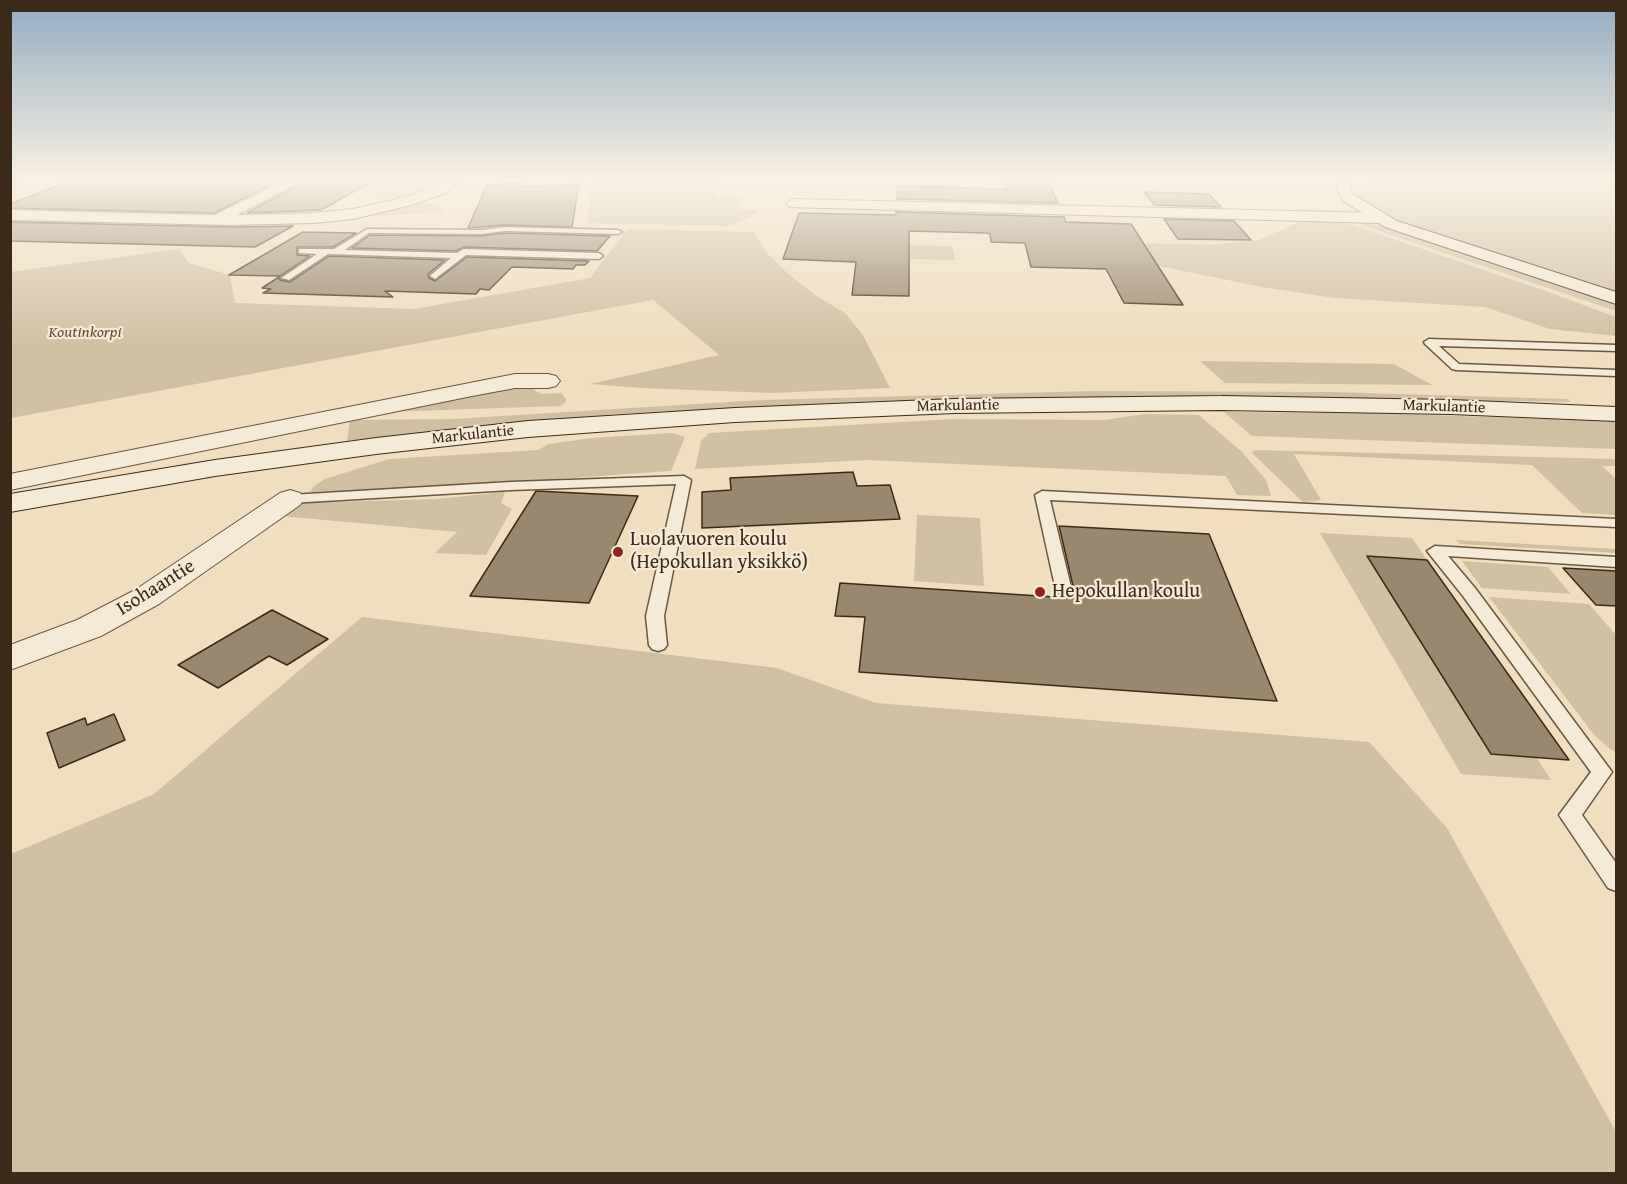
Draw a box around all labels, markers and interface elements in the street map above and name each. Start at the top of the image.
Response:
park label: Koutinkorpi [48,323,122,343]
street label: Markulantie [916,396,1000,416]
street label: Markulantie [1402,396,1486,418]
street label: Markulantie [431,421,515,449]
place label: Luolavuoren koulu (Hepokullan yksikkö) [630,528,808,575]
marker: Luolavuoren koulu (Hepokullan yksikkö) [611,545,625,559]
street label: Isohaantie [112,555,200,621]
place label: Hepokullan koulu [1052,580,1200,604]
marker: Hepokullan koulu [1033,585,1047,599]

